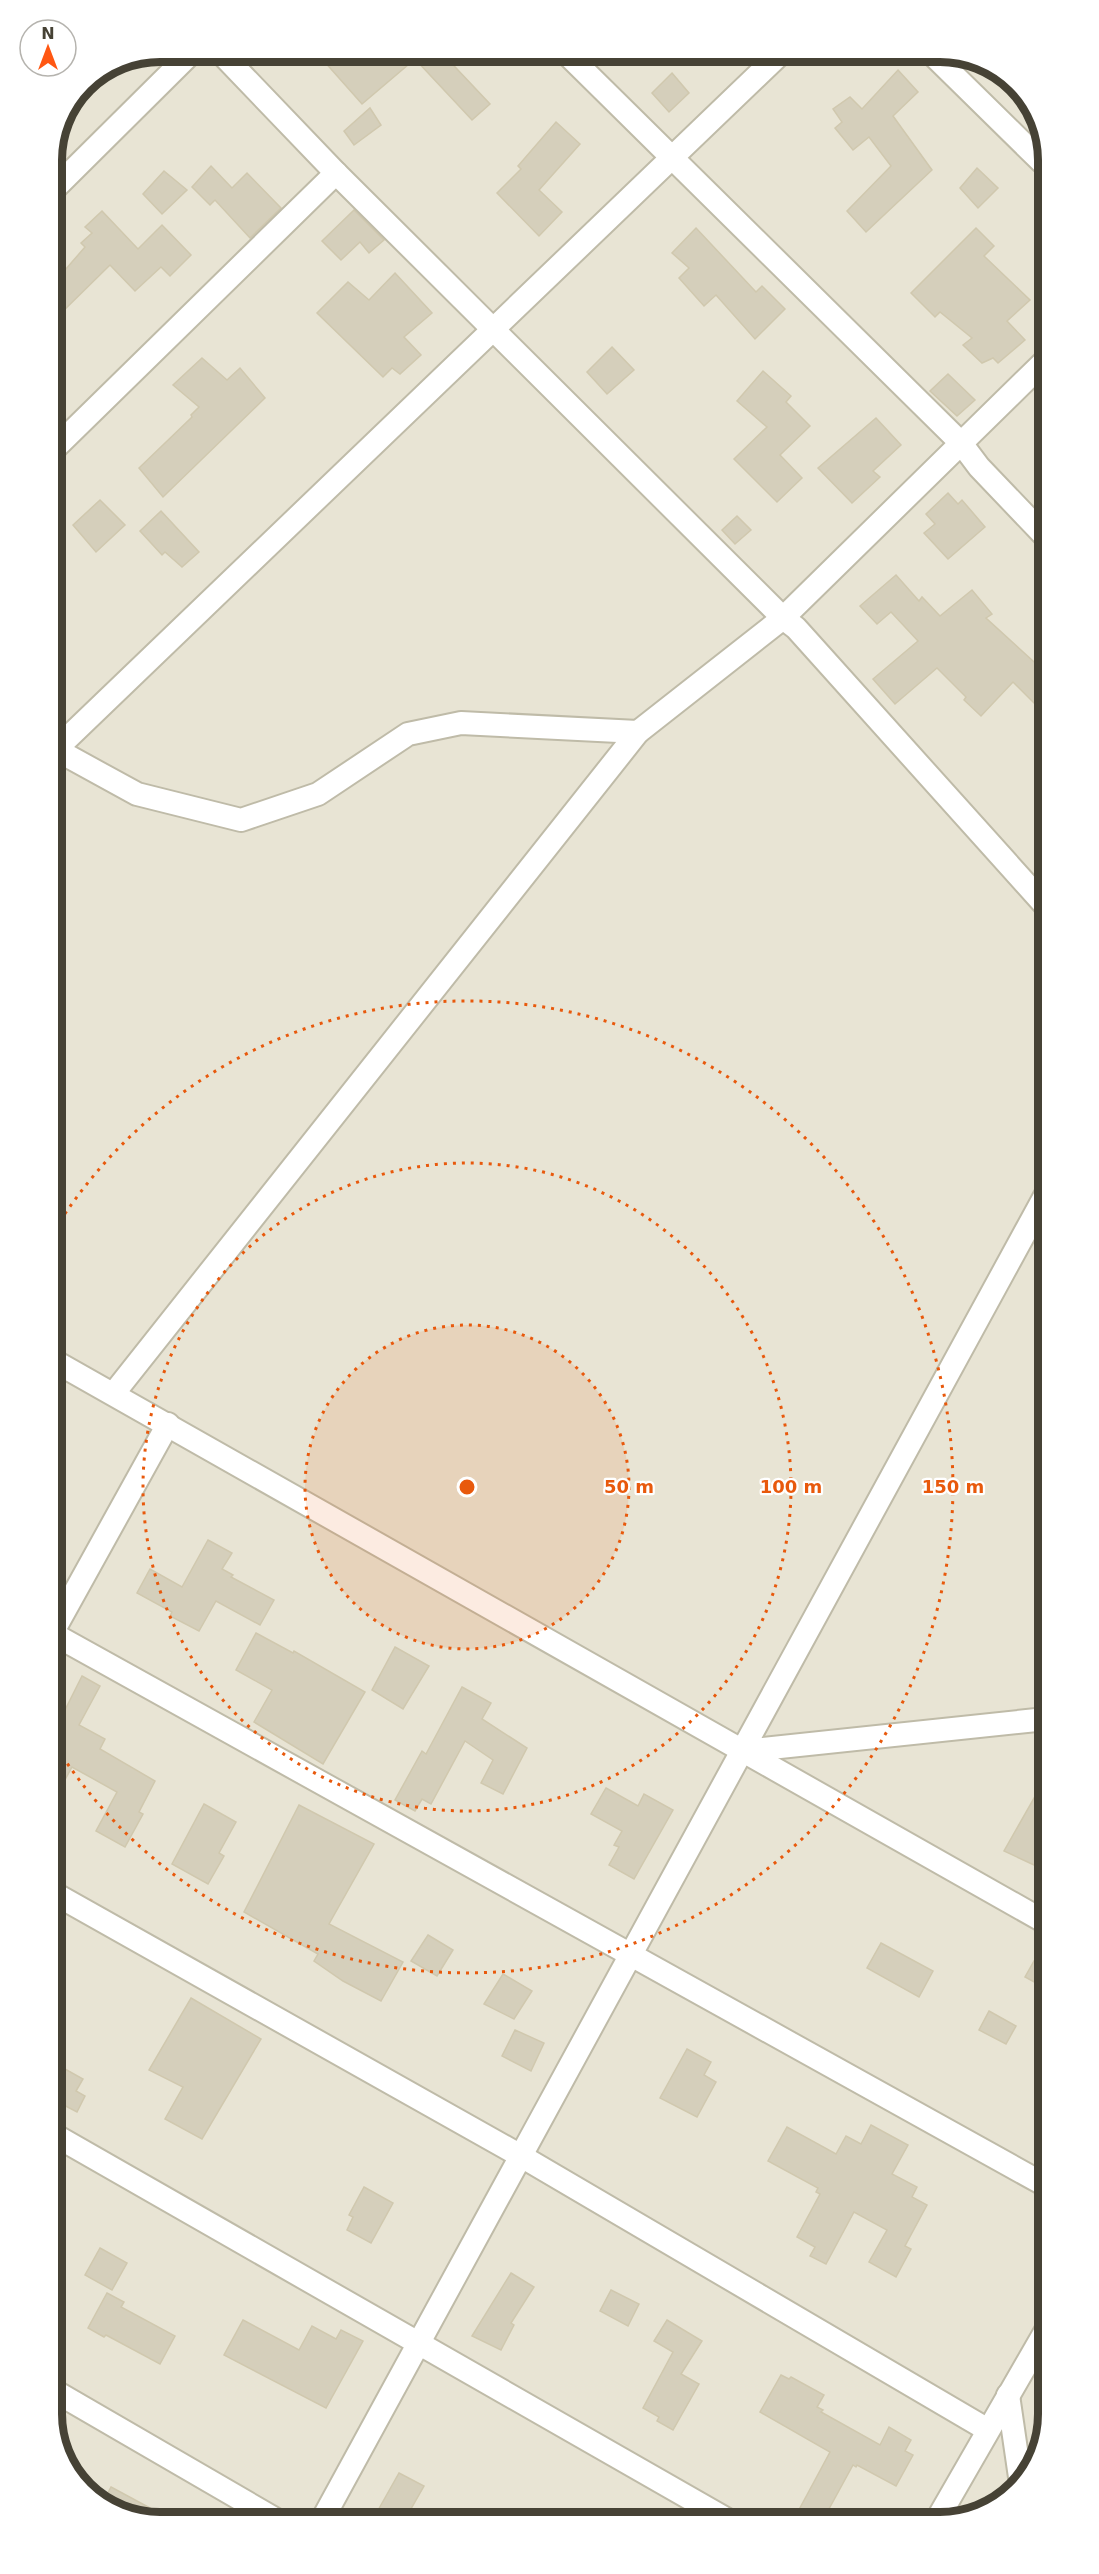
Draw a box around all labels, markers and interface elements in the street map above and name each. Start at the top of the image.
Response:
north arrow [18,18,78,78]
text: N [41,24,55,43]
text: 50 m [604,1476,654,1497]
text: 100 m [760,1476,822,1497]
text: 150 m [922,1476,984,1497]
centre of rings [457,1477,477,1497]

